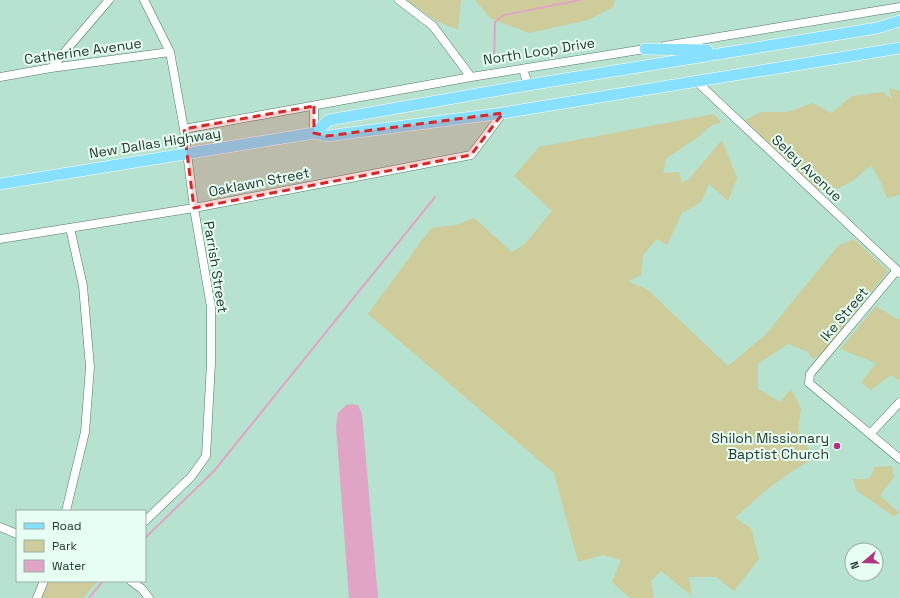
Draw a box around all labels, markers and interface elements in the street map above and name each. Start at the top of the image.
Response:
street label: North Loop Drive [482,33,596,69]
street label: Catherine Avenue [23,34,143,68]
street label: New Dallas Highway [88,124,222,162]
street label: Seley Avenue [768,131,846,205]
street label: Oaklawn Street [207,163,311,201]
street label: Parrish Street [200,220,232,314]
street label: Ike Street [816,283,872,345]
place label: Shiloh Missionary Baptist Church [711,429,829,463]
marker: Shiloh Missionary Baptist Church [832,441,842,451]
legend [16,510,146,582]
text: Road [52,518,81,534]
text: Park [52,538,77,554]
north arrow [844,542,884,582]
text: Water [52,558,86,574]
text: N [847,559,862,571]

